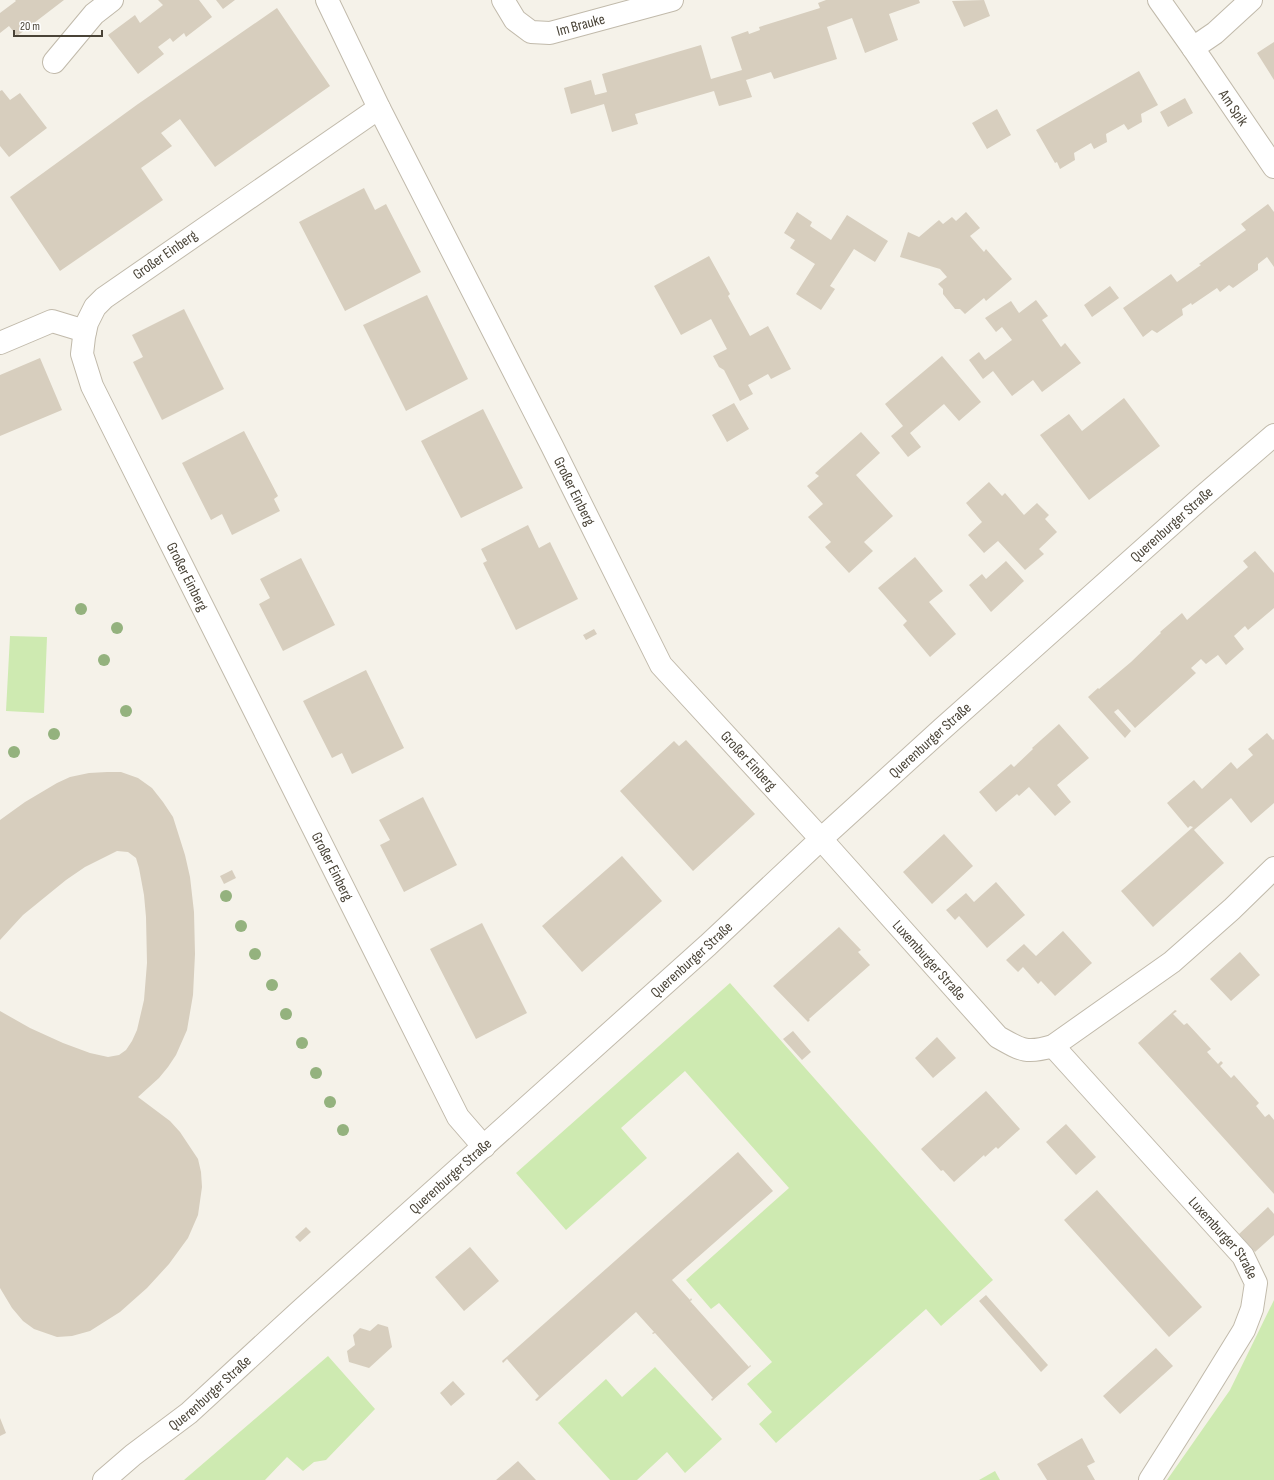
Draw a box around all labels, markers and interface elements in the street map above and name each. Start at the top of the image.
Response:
street label: Im Brauke [554,9,607,40]
scale bar [14,12,102,38]
text: 20 m [20,19,40,34]
street label: Am Spik [1214,85,1253,130]
street label: Großer Einberg [129,226,201,284]
street label: Großer Einberg [549,454,600,529]
street label: Querenburger Straße [1126,483,1217,566]
street label: Großer Einberg [162,539,213,614]
street label: Querenburger Straße [885,698,975,782]
street label: Großer Einberg [717,727,781,794]
street label: Großer Einberg [307,829,358,904]
street label: Luxemburger Straße [888,916,970,1004]
street label: Querenburger Straße [646,917,736,1002]
street label: Querenburger Straße [405,1134,496,1218]
street label: Luxemburger Straße [1184,1193,1262,1282]
street label: Querenburger Straße [164,1351,255,1435]

